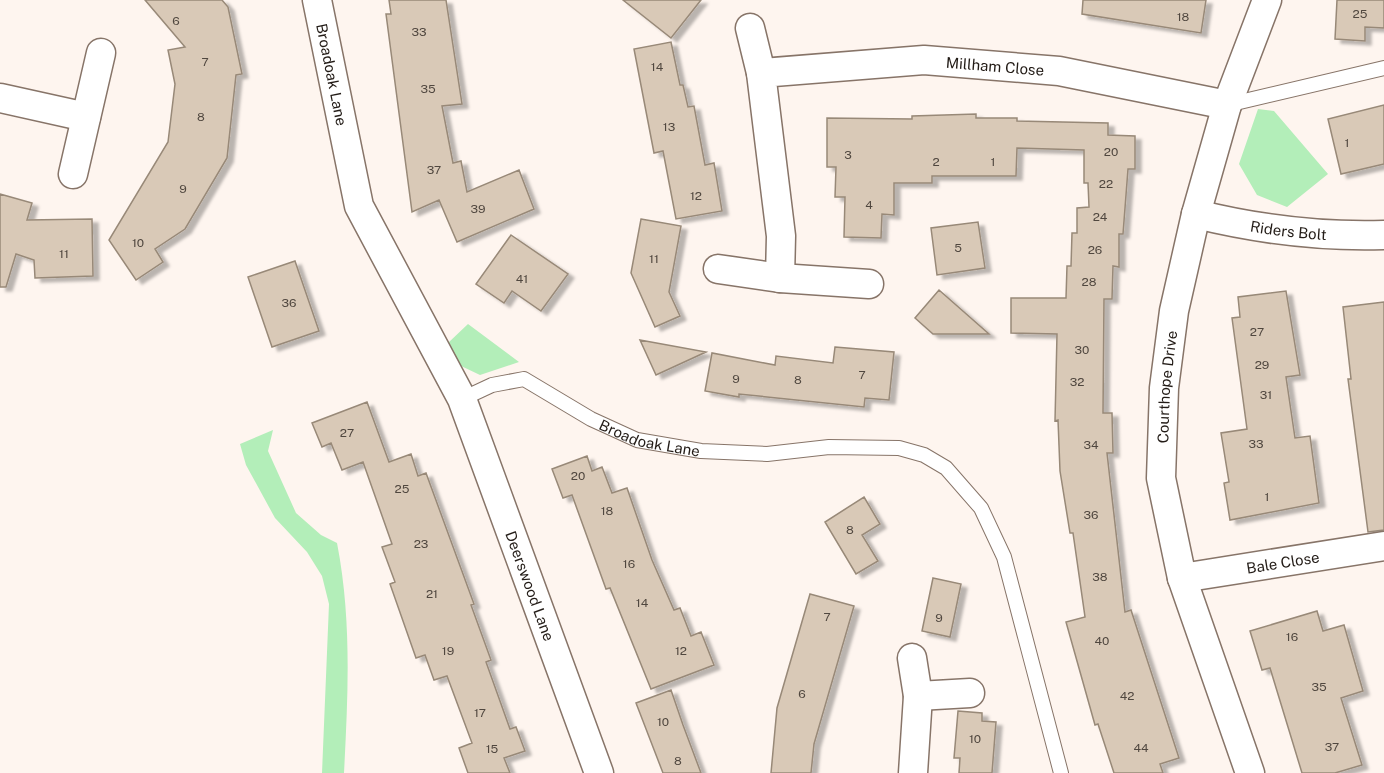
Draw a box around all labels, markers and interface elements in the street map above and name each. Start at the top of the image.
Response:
house number: 25 [1353,7,1368,21]
house number: 18 [1177,10,1190,24]
house number: 6 [172,14,180,28]
street label: Broadoak Lane [313,22,351,127]
house number: 33 [411,25,427,39]
street label: Millham Close [945,53,1045,78]
house number: 7 [201,55,209,69]
house number: 14 [651,60,664,74]
house number: 35 [420,82,436,96]
house number: 8 [197,110,205,124]
house number: 13 [663,120,675,134]
house number: 1 [1345,136,1349,150]
house number: 20 [1104,145,1118,159]
house number: 3 [844,148,852,162]
house number: 2 [932,155,940,169]
house number: 1 [991,155,995,169]
house number: 37 [427,163,441,177]
house number: 22 [1099,177,1113,191]
house number: 9 [179,182,187,196]
house number: 12 [690,189,702,203]
house number: 4 [865,198,873,212]
house number: 39 [471,202,485,216]
house number: 24 [1093,210,1108,224]
street label: Riders Bolt [1249,217,1327,243]
house number: 10 [132,236,144,250]
house number: 5 [954,241,962,255]
house number: 26 [1088,243,1102,257]
house number: 11 [59,247,69,261]
house number: 11 [649,252,659,266]
house number: 41 [516,272,528,286]
house number: 28 [1082,275,1097,289]
house number: 36 [282,296,296,310]
house number: 27 [1250,325,1264,339]
street label: Courthope Drive [1154,330,1180,444]
house number: 30 [1075,343,1089,357]
house number: 29 [1255,358,1269,372]
house number: 7 [858,368,866,382]
house number: 9 [732,372,740,386]
house number: 8 [794,373,802,387]
house number: 32 [1070,375,1084,389]
house number: 31 [1260,388,1272,402]
street label: Broadoak Lane [597,416,701,459]
house number: 27 [340,426,354,440]
house number: 33 [1248,437,1264,451]
house number: 34 [1083,438,1099,452]
house number: 20 [571,469,585,483]
house number: 25 [395,482,410,496]
house number: 1 [1265,490,1269,504]
house number: 18 [601,504,614,518]
house number: 36 [1084,508,1098,522]
house number: 8 [846,523,854,537]
street label: Deerswood Lane [503,529,558,643]
house number: 23 [414,537,428,551]
street label: Bale Close [1245,548,1320,576]
house number: 16 [623,557,635,571]
house number: 38 [1092,570,1108,584]
house number: 21 [426,587,438,601]
house number: 14 [636,596,649,610]
house number: 7 [823,610,831,624]
house number: 9 [935,611,943,625]
house number: 16 [1286,630,1298,644]
house number: 40 [1095,634,1109,648]
house number: 19 [442,644,454,658]
house number: 12 [675,644,687,658]
house number: 35 [1311,680,1327,694]
house number: 6 [798,687,806,701]
house number: 42 [1120,689,1134,703]
house number: 17 [474,706,486,720]
house number: 10 [657,715,669,729]
house number: 10 [969,732,981,746]
house number: 37 [1325,740,1339,754]
house number: 44 [1133,741,1149,755]
house number: 15 [486,742,499,756]
house number: 8 [674,754,682,768]

